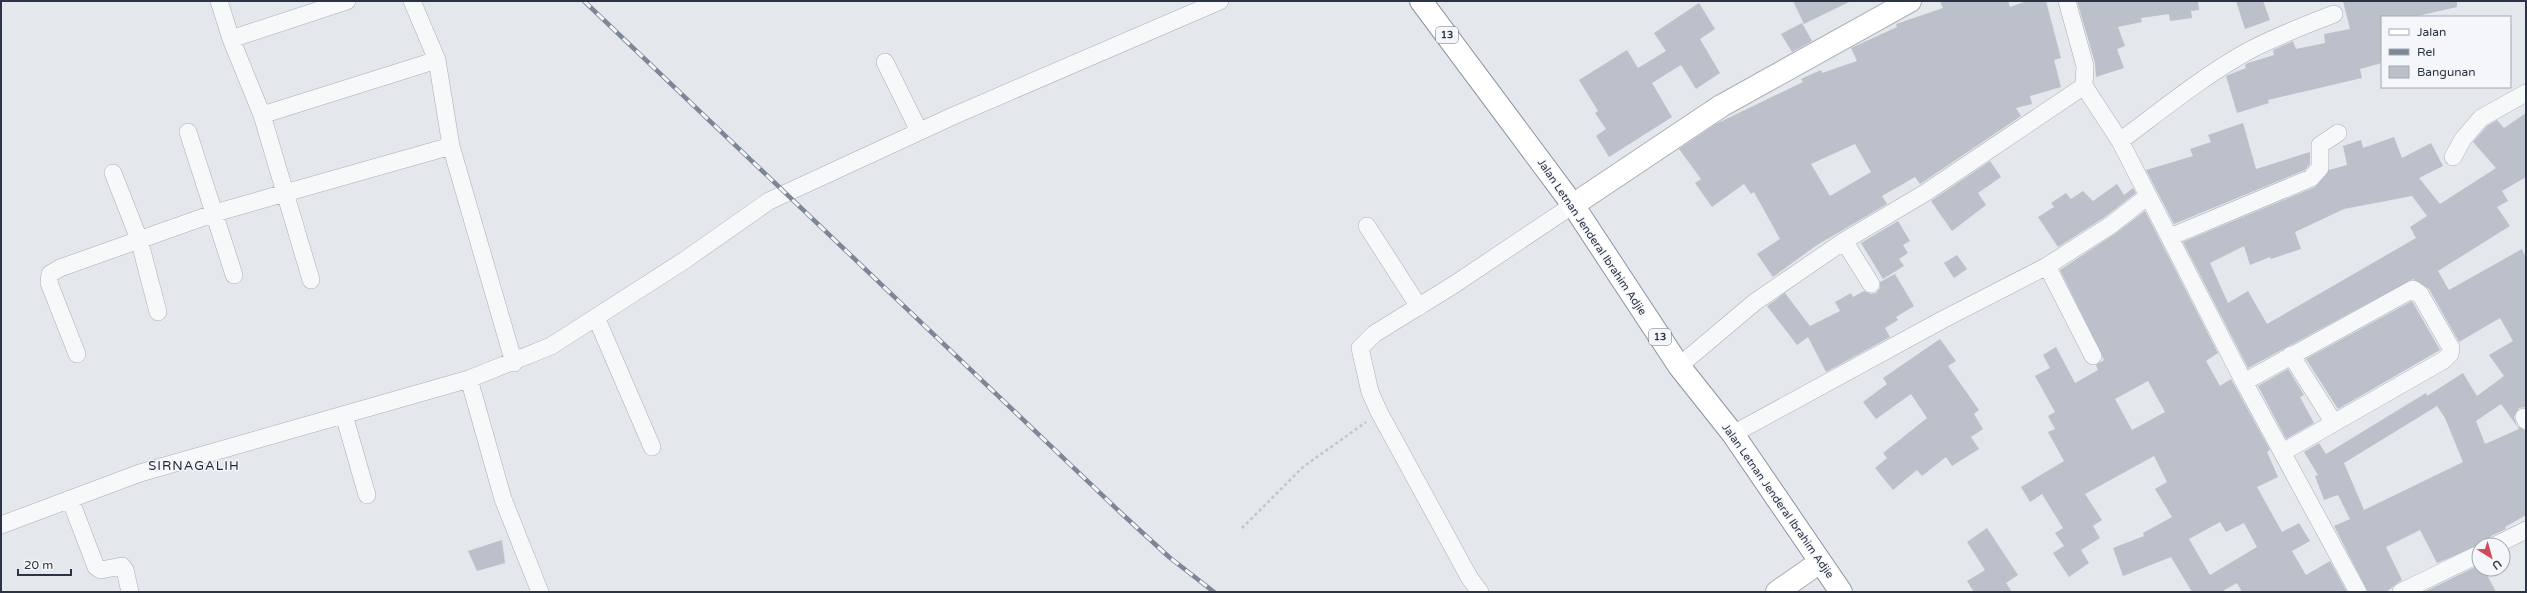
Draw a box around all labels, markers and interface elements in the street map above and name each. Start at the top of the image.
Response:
legend [2381,16,2511,88]
text: Jalan [2417,25,2446,39]
road number: 13 [1436,27,1458,43]
text: Rel [2417,45,2435,59]
text: Bangunan [2417,65,2476,79]
street label: Jalan Letnan Jenderal Ibrahim Adjie [1535,156,1649,318]
road number: 13 [1649,329,1671,345]
street label: Jalan Letnan Jenderal Ibrahim Adjie [1719,421,1837,581]
district label: SIRNAGALIH [148,458,240,474]
north arrow [2471,537,2511,577]
scale bar [18,551,71,577]
text: U [2489,557,2504,572]
text: 20 m [24,558,53,572]

